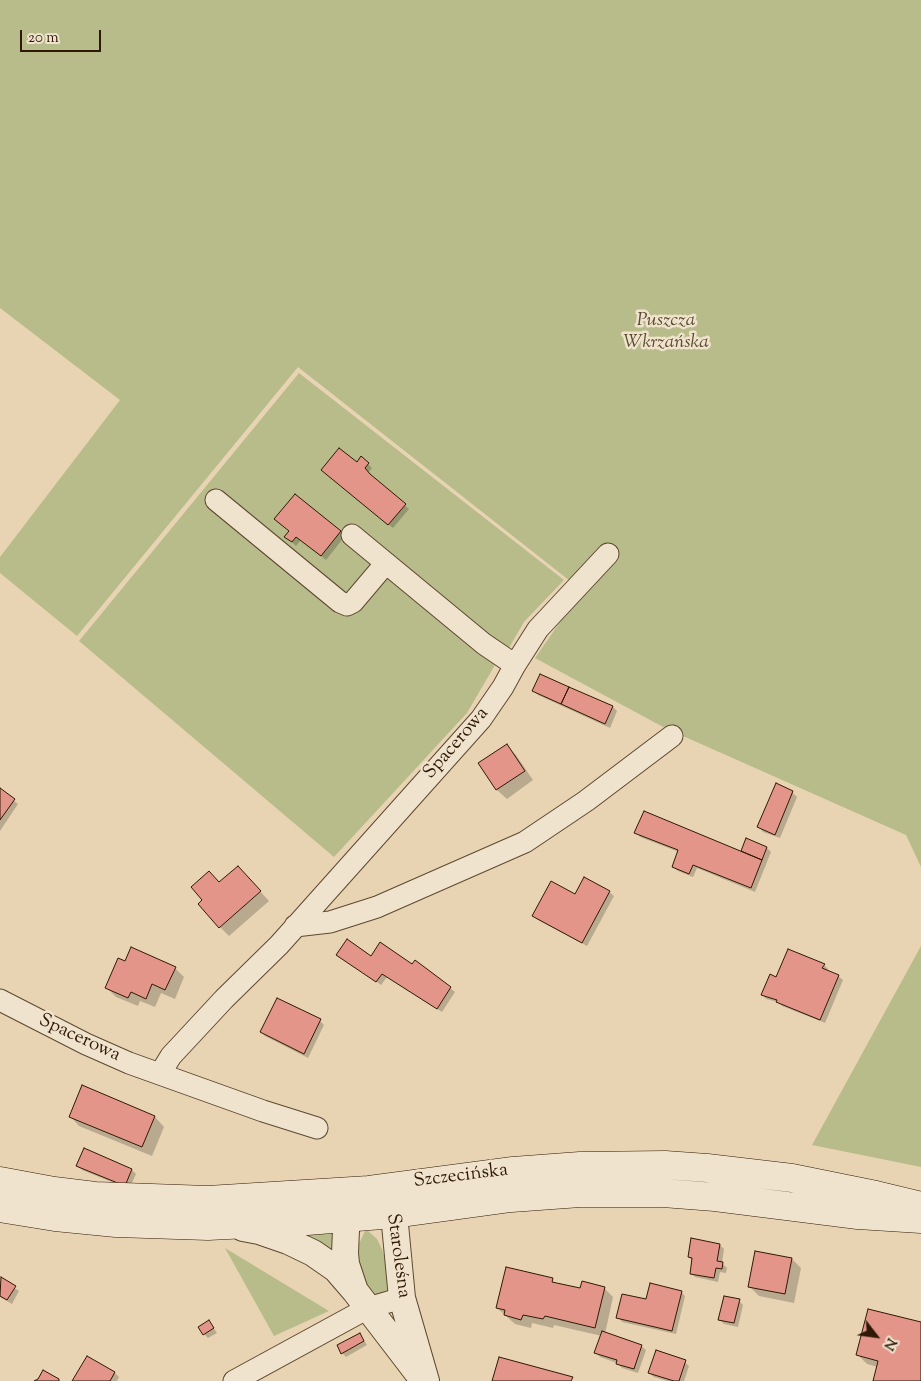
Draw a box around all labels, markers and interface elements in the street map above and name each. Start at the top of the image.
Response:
scale bar [22,20,104,52]
text: 20 m [28,28,59,49]
park label: Puszcza Wkrzańska [623,311,709,355]
street label: Spacerowa [420,703,494,785]
street label: Spacerowa [34,1010,124,1068]
street label: Szczecińska [413,1160,509,1194]
street label: Staroleśna [380,1212,414,1300]
north arrow [851,1311,901,1361]
text: N [878,1334,900,1353]

